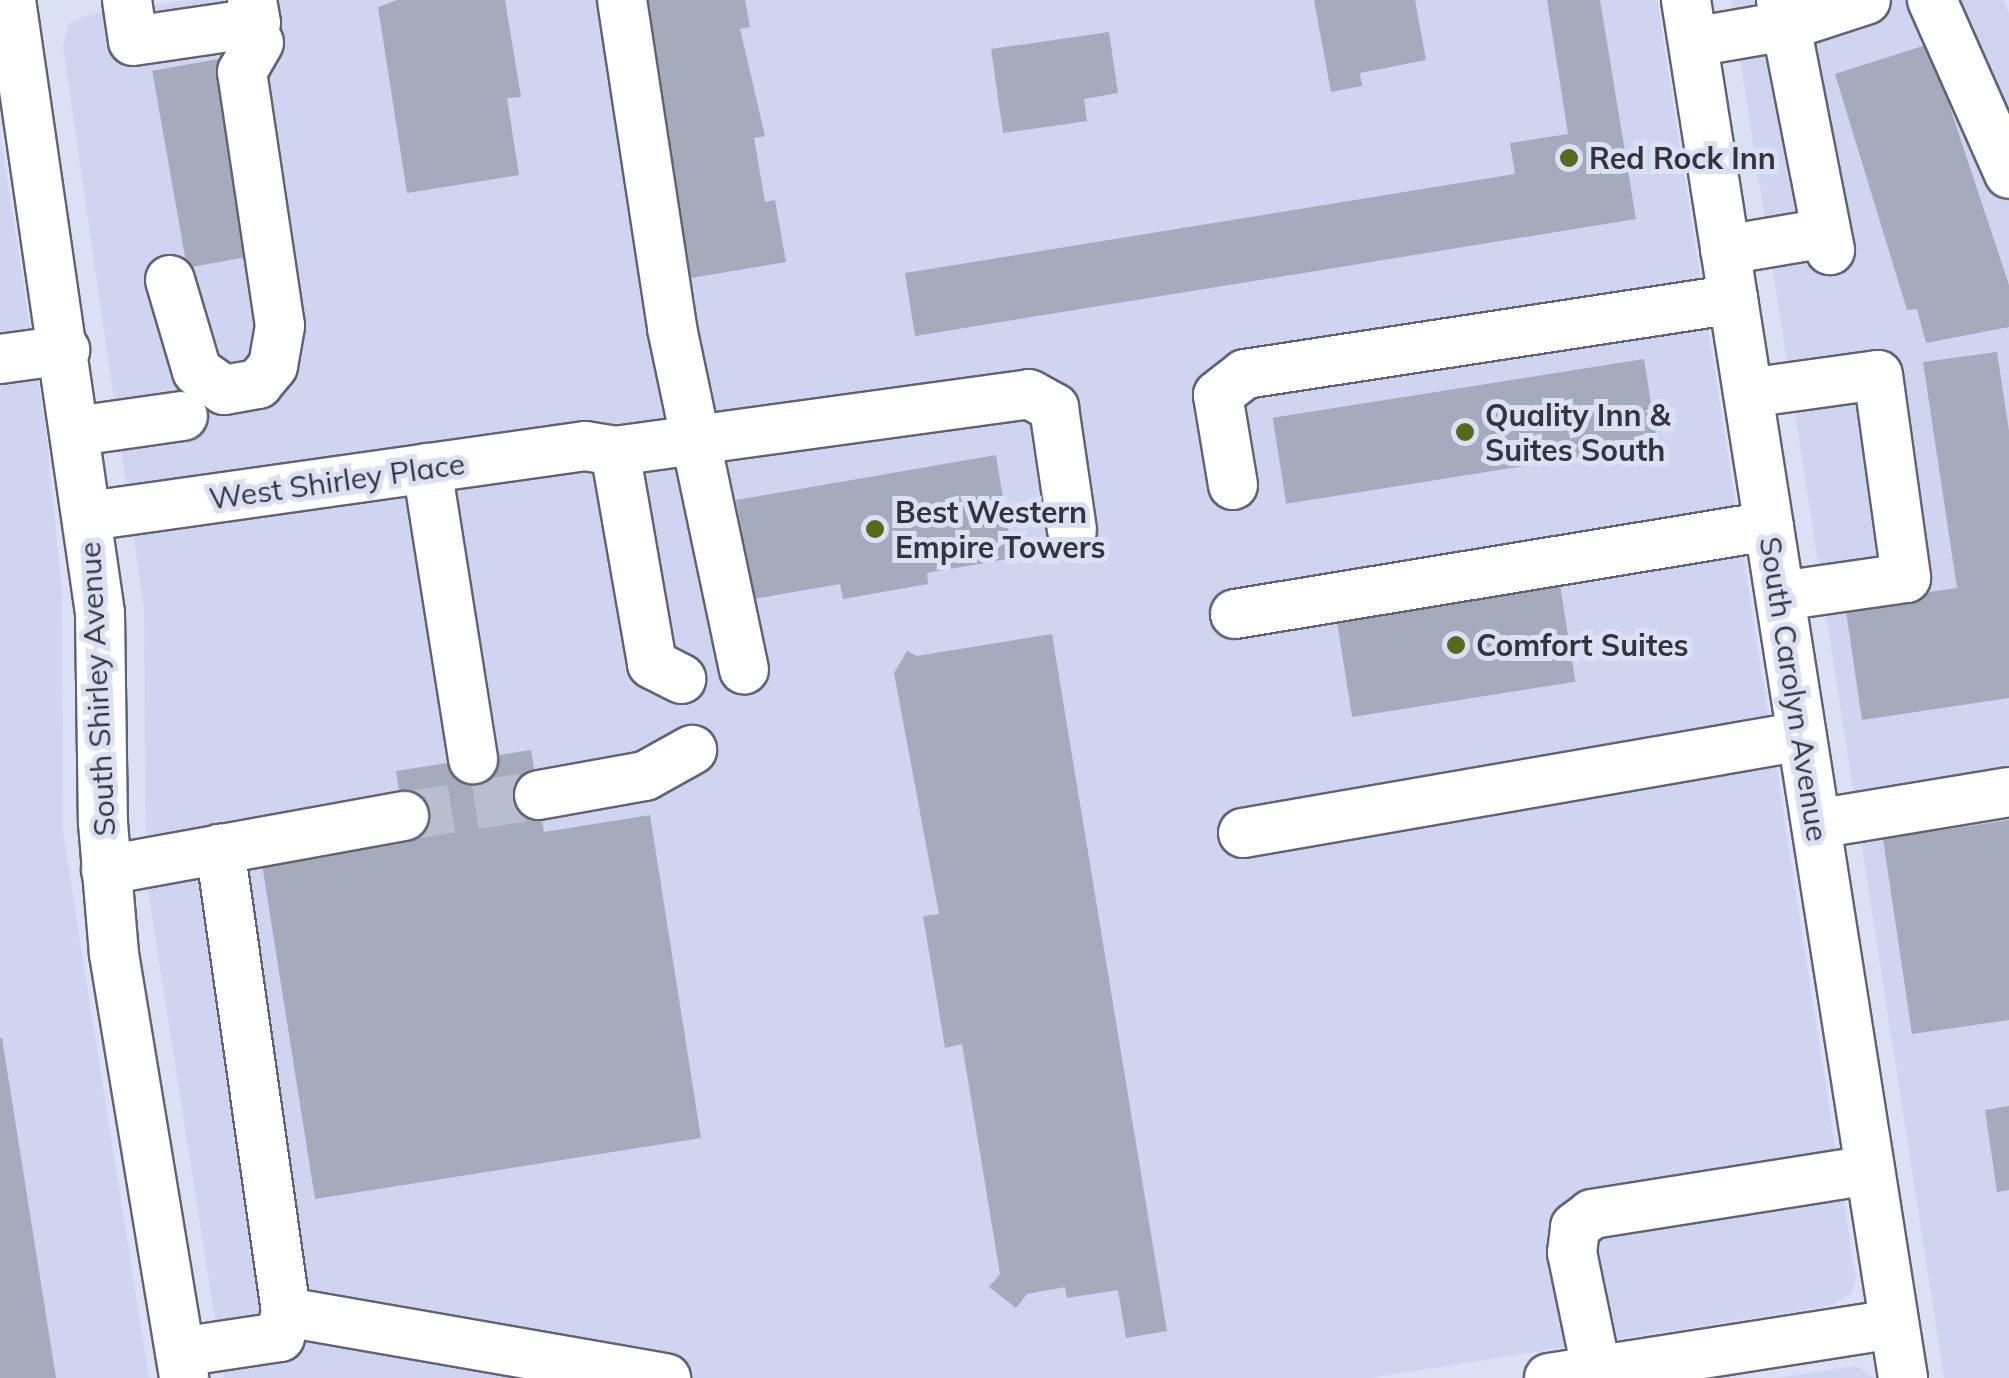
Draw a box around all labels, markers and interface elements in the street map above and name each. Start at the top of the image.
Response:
place label: Red Rock Inn [1589,140,1776,176]
marker: Red Rock Inn [1558,147,1580,169]
place label: Quality Inn & Suites South [1485,397,1670,468]
marker: Quality Inn & Suites South [1454,421,1476,443]
street label: West Shirley Place [207,445,467,517]
place label: Best Western Empire Towers [895,494,1105,564]
marker: Best Western Empire Towers [864,518,886,540]
street label: South Carolyn Avenue [1752,534,1836,844]
street label: South Shirley Avenue [71,541,123,837]
place label: Comfort Suites [1476,627,1689,663]
marker: Comfort Suites [1445,634,1467,656]

